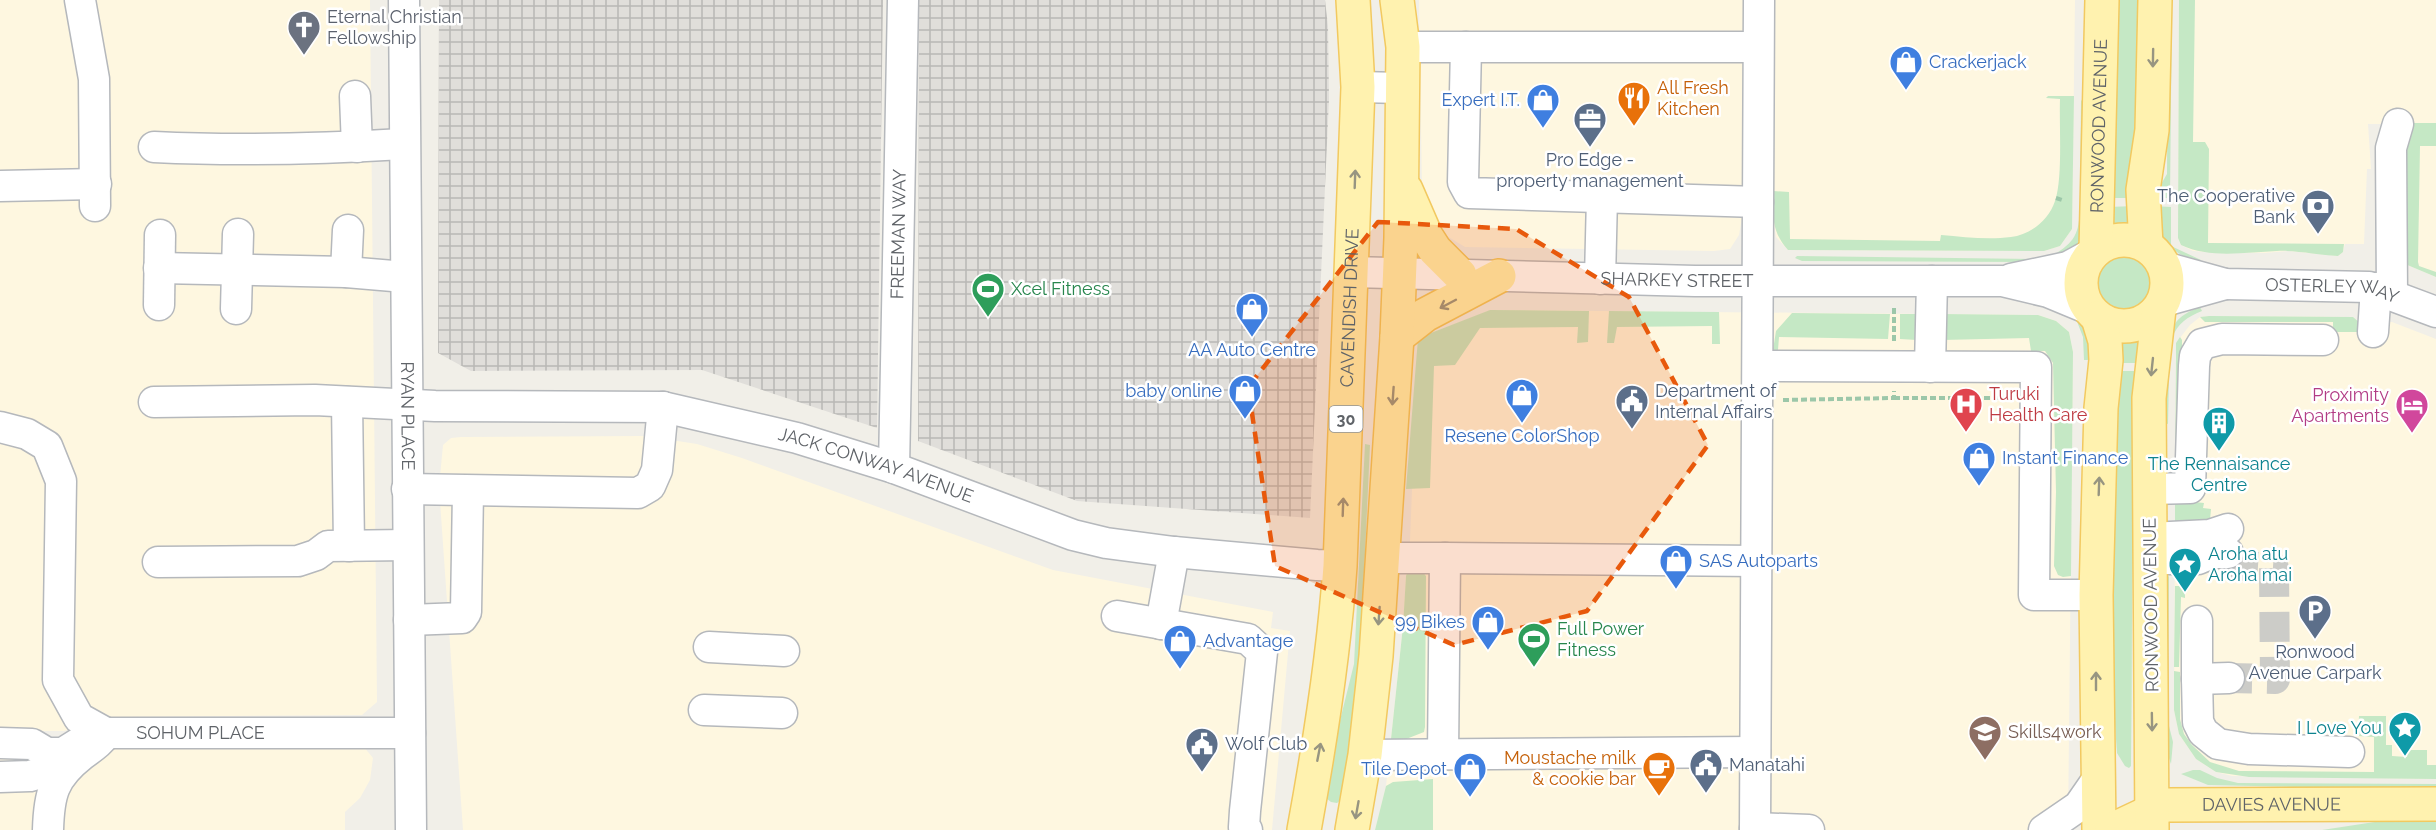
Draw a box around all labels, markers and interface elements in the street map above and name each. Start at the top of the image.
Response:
place label: Eternal Christian Fellowship [327,6,462,48]
church icon: Eternal Christian Fellowship [286,9,322,56]
street label: RONWOOD AVENUE [2086,39,2111,213]
shop icon: Crackerjack [1888,44,1924,91]
one-way arrow [2148,48,2159,68]
place label: Crackerjack [1929,51,2027,72]
place label: All Fresh Kitchen [1657,77,1729,119]
restaurant icon: All Fresh Kitchen [1616,80,1652,127]
shop icon: Expert I.T. [1525,82,1561,129]
place label: Expert I.T. [1442,89,1520,110]
office icon: Pro Edge - property management [1572,101,1608,148]
place label: Pro Edge - property management [1496,149,1684,191]
street label: FREEMAN WAY [886,168,910,299]
one-way arrow [1349,169,1361,189]
place label: The Cooperative Bank [2157,185,2295,227]
bank icon: The Cooperative Bank [2300,188,2336,235]
street label: CAVENDISH DRIVE [1336,228,1363,388]
street label: SHARKEY STREET [1600,268,1753,291]
sports icon: Xcel Fitness [970,271,1006,318]
street label: OSTERLEY WAY [2265,274,2402,307]
place label: Xcel Fitness [1011,278,1110,299]
shop icon: AA Auto Centre [1234,291,1270,338]
one-way arrow [1439,298,1457,310]
place label: AA Auto Centre [1188,339,1316,360]
one-way arrow [2146,356,2157,376]
street label: RYAN PLACE [397,361,419,471]
shop icon: baby online [1227,373,1263,420]
shop icon: Resene ColorShop [1504,377,1540,424]
place label: baby online [1125,380,1222,401]
place label: Department of Internal Affairs [1655,380,1777,422]
public building icon: Department of Internal Affairs [1614,383,1650,430]
place label: Turuki Health Care [1989,383,2088,425]
place label: Proximity Apartments [2291,384,2389,426]
one-way arrow [1387,385,1398,405]
hospital icon: Turuki Health Care [1948,386,1984,433]
hotel icon: Proximity Apartments [2394,387,2430,434]
building icon: The Rennaisance Centre [2201,405,2237,452]
road number: 30 [1330,406,1362,432]
street label: JACK CONWAY AVENUE [776,423,977,507]
place label: Resene ColorShop [1444,425,1600,446]
shop icon: Instant Finance [1961,440,1997,487]
place label: Instant Finance [2002,447,2129,468]
place label: The Rennaisance Centre [2148,453,2291,495]
one-way arrow [2093,476,2105,496]
one-way arrow [1337,498,1348,518]
street label: RONWOOD AVENUE [2138,518,2163,692]
shop icon: SAS Autoparts [1658,543,1694,590]
place label: Aroha atu Aroha mai [2208,543,2292,585]
place icon: Aroha atu Aroha mai [2167,546,2203,593]
place label: SAS Autoparts [1699,550,1818,571]
parking icon: Ronwood Avenue Carpark [2297,593,2333,640]
shop icon: 99 Bikes [1470,604,1506,651]
one-way arrow [1373,606,1384,626]
place label: 99 Bikes [1395,611,1465,632]
place label: Full Power Fitness [1557,618,1645,660]
sports icon: Full Power Fitness [1516,621,1552,668]
shop icon: Advantage [1162,623,1198,670]
place label: Advantage [1203,630,1294,651]
place label: Ronwood Avenue Carpark [2248,641,2382,683]
one-way arrow [2090,671,2102,691]
place icon: I Love You [2387,710,2423,757]
one-way arrow [2146,712,2158,732]
school or university icon: Skills4work [1967,714,2003,761]
place label: I Love You [2297,717,2382,738]
place label: Skills4work [2008,721,2102,742]
street label: SOHUM PLACE [136,722,265,743]
public building icon: Wolf Club [1184,726,1220,773]
place label: Wolf Club [1225,733,1307,754]
one-way arrow [1313,743,1324,762]
place label: Moustache milk & cookie bar [1504,747,1637,789]
public building icon: Manatahi [1688,747,1724,794]
cafe icon: Moustache milk & cookie bar [1641,750,1677,797]
shop icon: Tile Depot [1452,751,1488,798]
place label: Manatahi [1729,754,1805,775]
place label: Tile Depot [1361,758,1447,779]
street label: DAVIES AVENUE [2202,793,2341,815]
one-way arrow [1351,800,1362,819]

